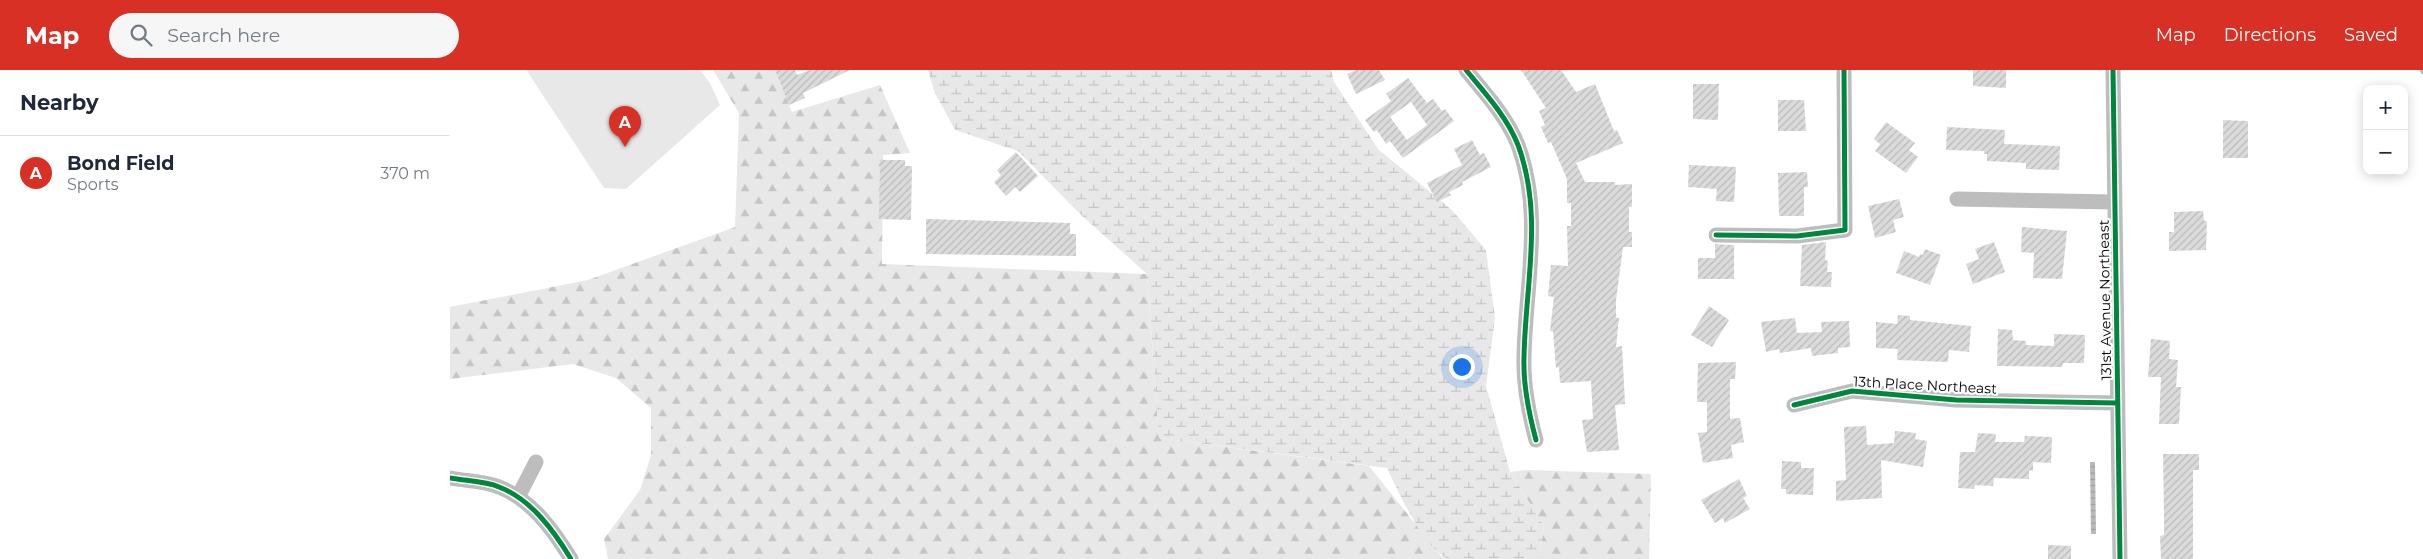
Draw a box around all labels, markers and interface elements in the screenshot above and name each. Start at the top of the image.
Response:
search box [109,13,459,58]
text: Map [25,21,79,50]
icon: search [127,21,155,49]
text: Search here [167,24,280,47]
text: Map [2156,24,2196,46]
text: Directions [2224,24,2316,46]
text: Saved [2344,24,2398,46]
map controls [2363,85,2408,175]
button: + [2363,85,2408,130]
text: Nearby [20,90,99,115]
pin: A [609,106,641,147]
button: − [2363,130,2408,175]
text: Bond Field [67,152,174,175]
text: A [30,164,42,183]
text: 370 m [380,164,430,183]
text: Sports [67,175,119,194]
street label: 131st Avenue Northeast [2095,219,2115,381]
your location [1449,354,1475,380]
street label: 13th Place Northeast [1853,372,1998,398]

